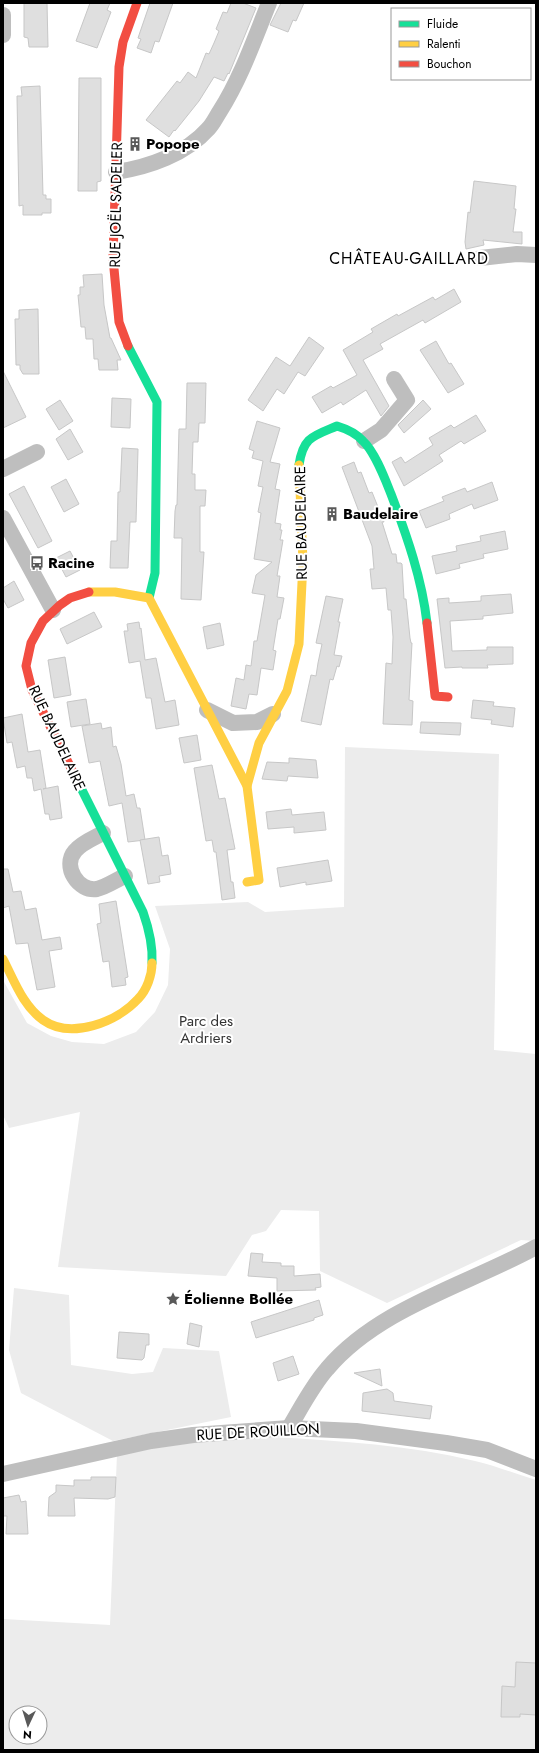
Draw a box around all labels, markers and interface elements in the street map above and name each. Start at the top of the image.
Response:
legend [391,8,531,80]
text: Fluide [427,15,458,33]
text: Ralenti [427,35,461,53]
text: Bouchon [427,55,471,73]
place label: Popope [146,133,200,155]
building icon: Popope [127,136,143,152]
street label: RUE JOËL SADELER [104,141,128,268]
district label: CHÂTEAU-GAILLARD [329,247,489,270]
street label: RUE BAUDELAIRE [289,466,313,580]
place label: Baudelaire [343,503,419,525]
building icon: Baudelaire [324,506,340,522]
place label: Racine [48,552,95,574]
bus stop icon: Racine [29,555,45,571]
street label: RUE BAUDELAIRE [23,682,91,794]
park label: Parc des Ardriers [179,1010,233,1049]
place label: Éolienne Bollée [184,1288,294,1310]
place icon: Éolienne Bollée [165,1291,181,1307]
street label: RUE DE ROUILLON [196,1418,320,1446]
north arrow [8,1705,48,1745]
text: N [22,1727,32,1743]

